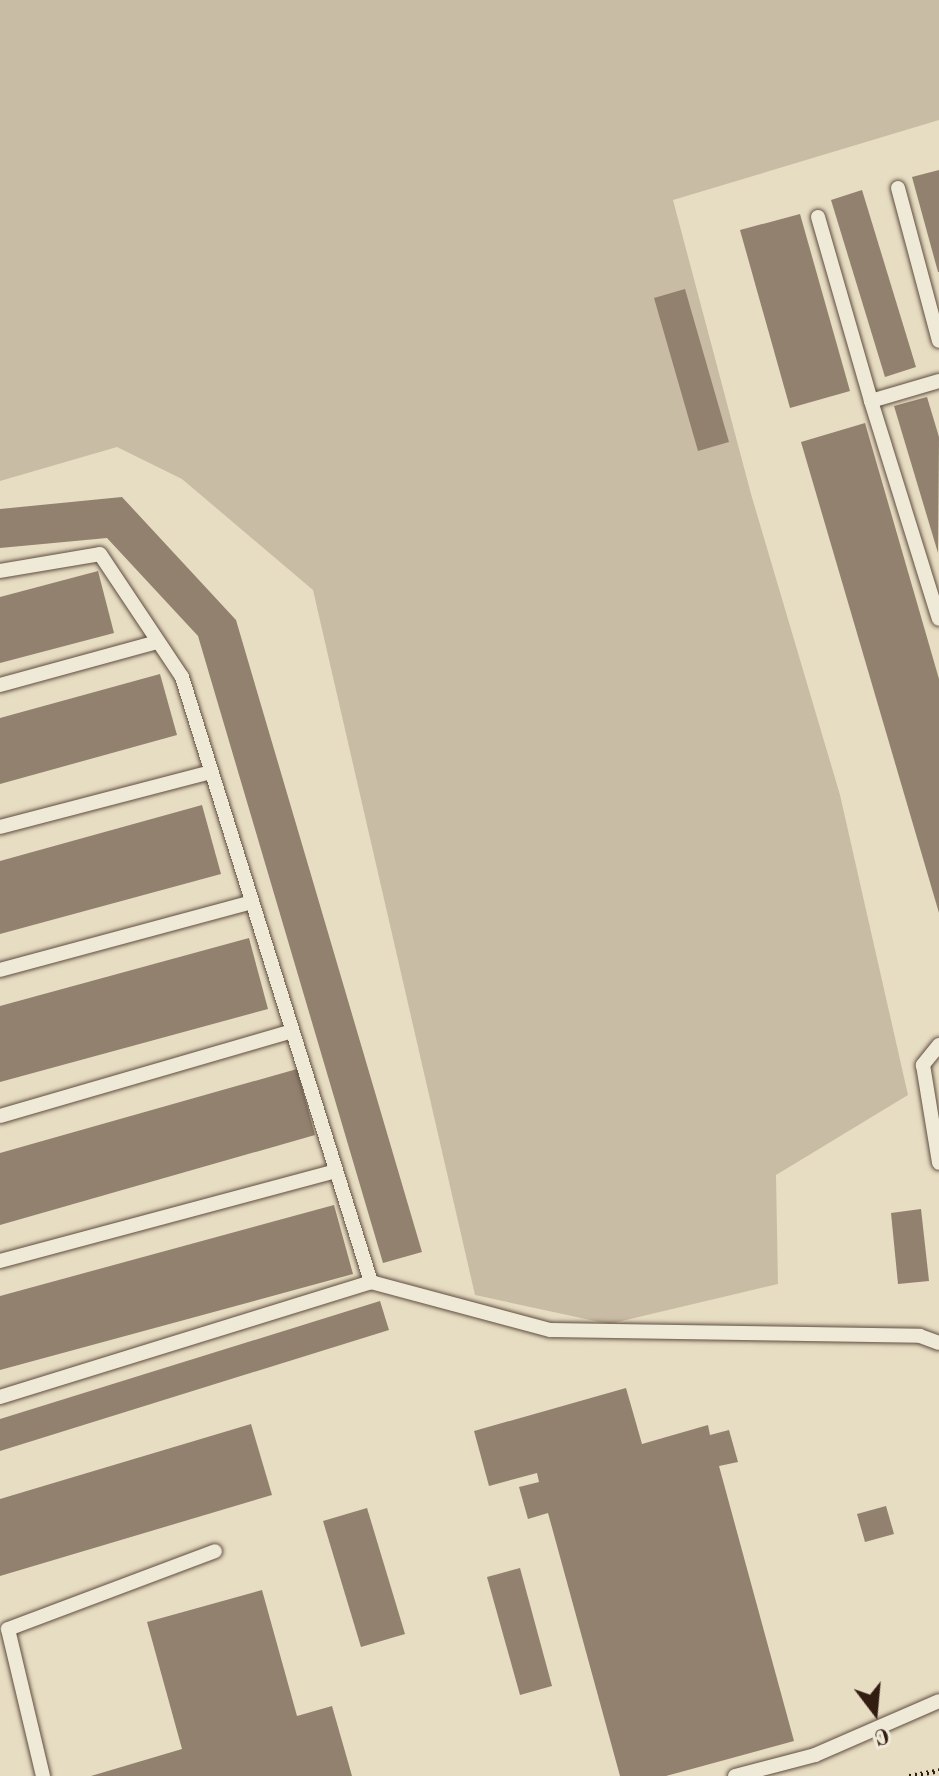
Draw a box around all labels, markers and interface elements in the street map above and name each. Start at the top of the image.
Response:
north arrow [835,1672,915,1752]
text: С [872,1722,892,1748]

